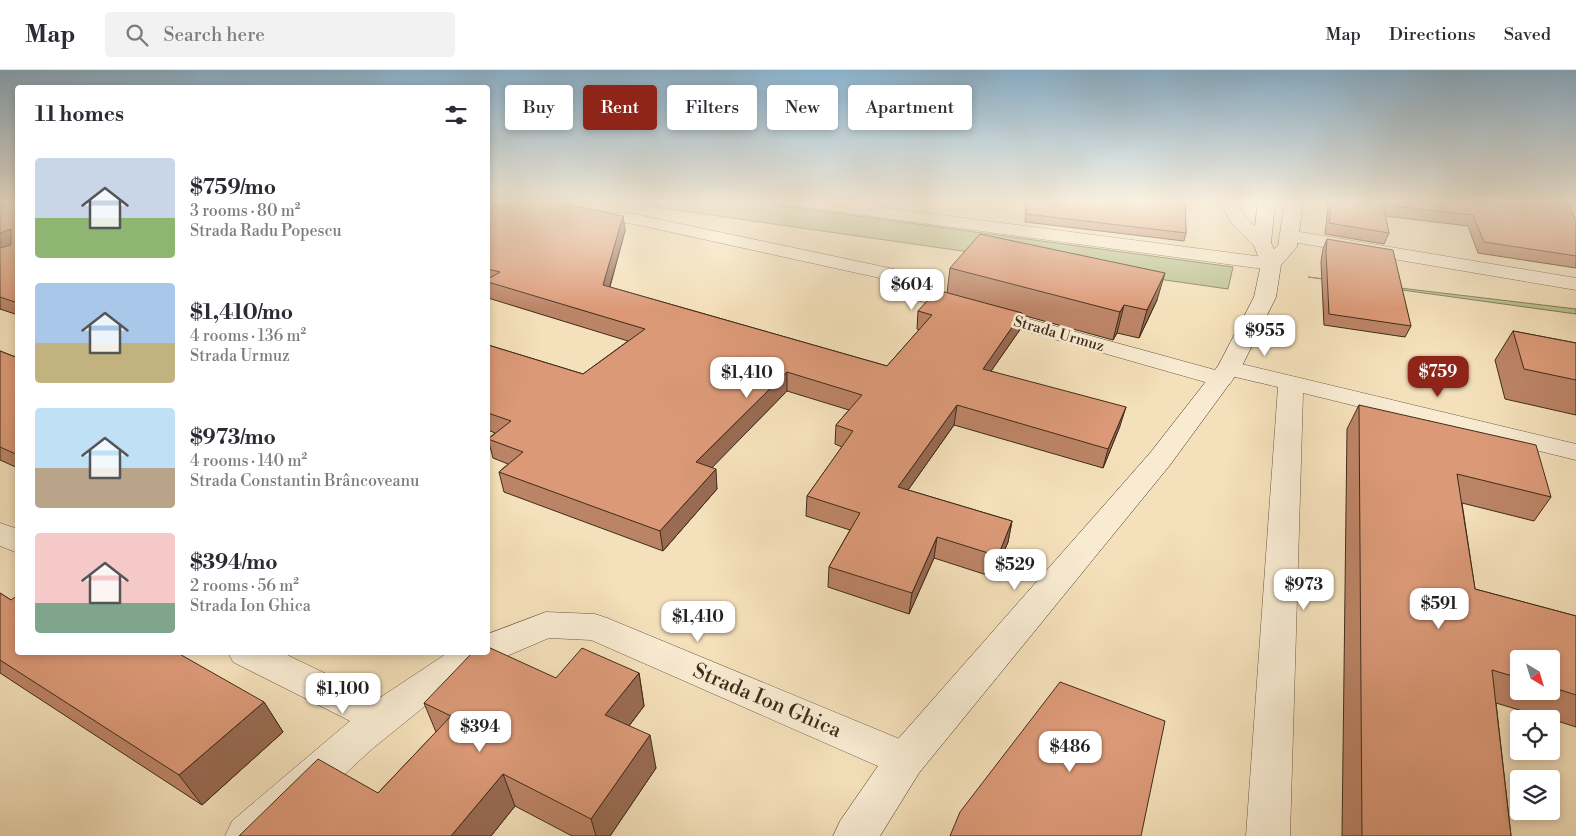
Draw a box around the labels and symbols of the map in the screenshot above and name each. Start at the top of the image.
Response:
pin: $604 [882,268,942,311]
street label: Strada Urmuz [1011,312,1107,356]
pin: $955 [1235,314,1295,357]
pin: $1,410 [706,356,788,399]
pin: $759 [1408,356,1468,398]
pin: $529 [985,548,1045,591]
pin: $973 [1274,568,1334,611]
pin: $591 [1409,588,1469,630]
pin: $1,410 [657,600,739,643]
north arrow [1510,650,1560,700]
street label: Strada Ion Ghica [689,658,845,744]
pin: $1,100 [302,672,384,715]
pin: $394 [450,710,510,753]
pin: $486 [1040,730,1100,773]

